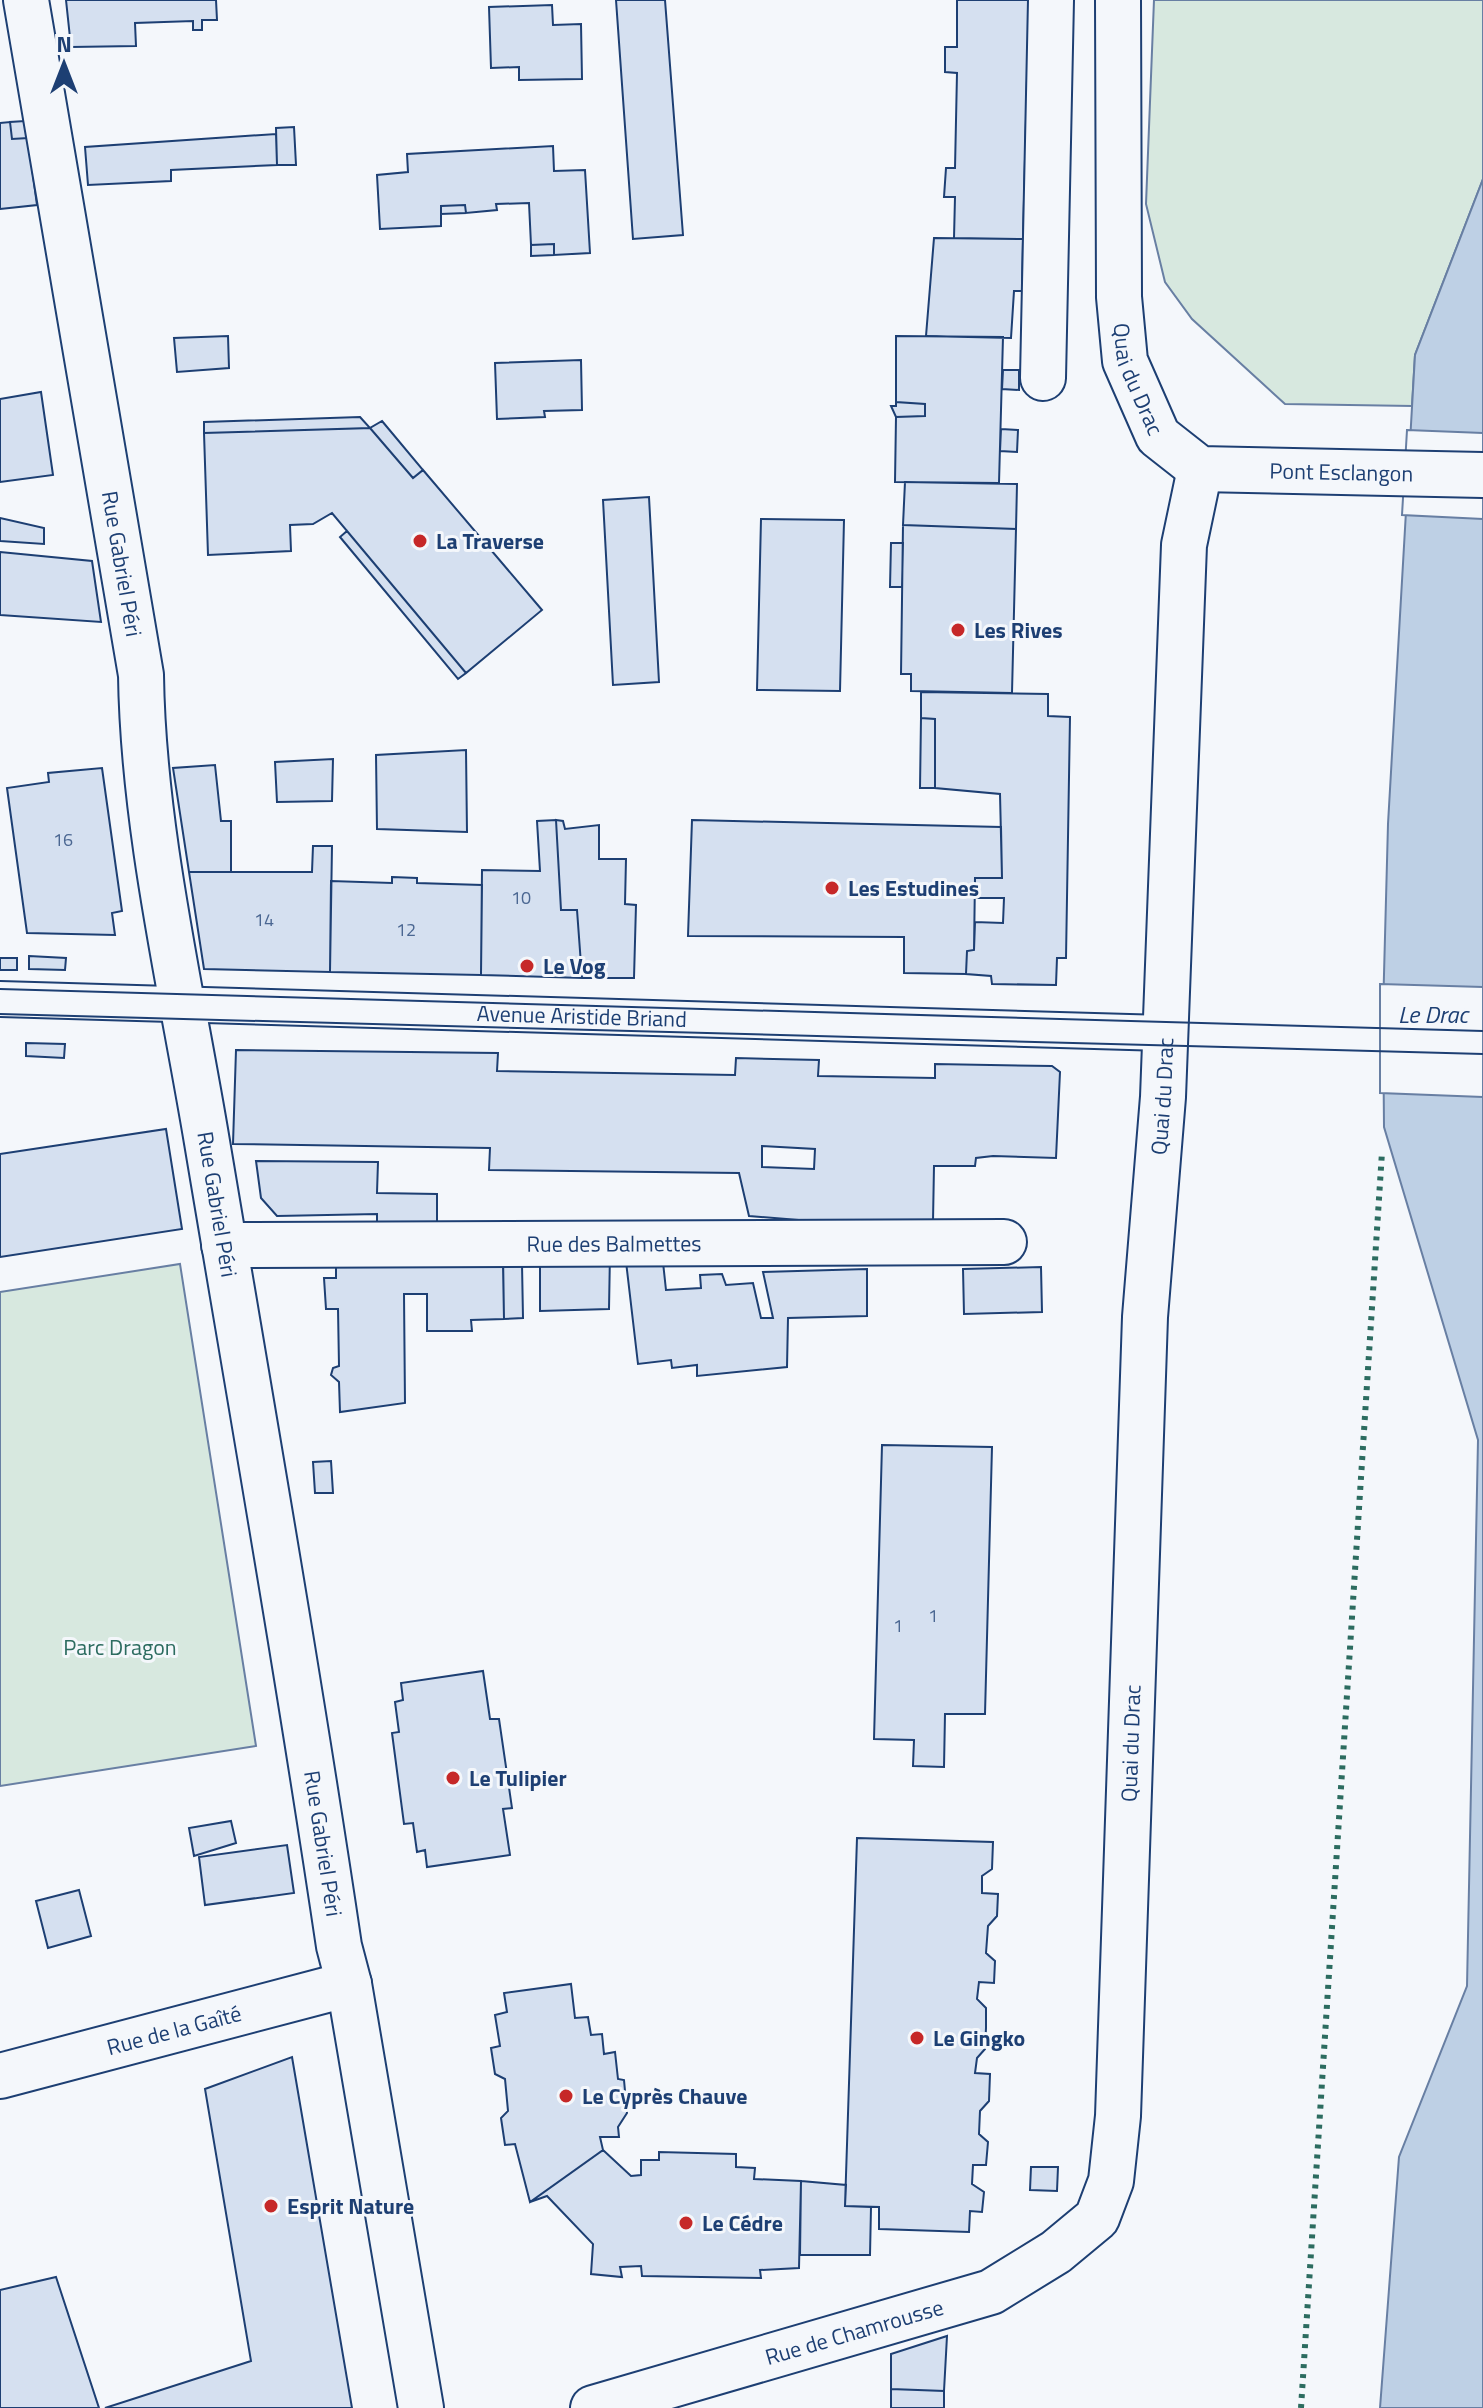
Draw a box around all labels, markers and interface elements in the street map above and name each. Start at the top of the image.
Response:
north arrow [24,24,104,104]
text: N [56,27,72,61]
street label: Quai du Drac [1105,322,1173,441]
street label: Pont Esclangon [1269,453,1413,491]
street label: Rue Gabriel Péri [93,488,151,639]
place label: La Traverse [436,524,544,558]
marker: La Traverse [411,532,429,550]
place label: Les Rives [974,613,1063,647]
marker: Les Rives [949,621,967,639]
house number: 16 [53,826,73,853]
place label: Les Estudines [848,871,979,905]
marker: Les Estudines [823,879,841,897]
house number: 10 [511,884,531,911]
house number: 14 [254,906,274,933]
house number: 12 [396,916,416,943]
place label: Le Vog [543,949,606,983]
marker: Le Vog [518,957,536,975]
street label: Avenue Aristide Briand [476,996,687,1036]
water label: Le Drac [1398,996,1470,1032]
street label: Quai du Drac [1141,1037,1182,1156]
street label: Rue Gabriel Péri [188,1129,247,1280]
street label: Rue des Balmettes [526,1226,702,1261]
house number: 1 [928,1602,938,1629]
house number: 1 [893,1612,903,1639]
park label: Parc Dragon [63,1630,177,1664]
street label: Quai du Drac [1112,1684,1150,1803]
place label: Le Tulipier [469,1761,567,1795]
street label: Rue Gabriel Péri [295,1768,351,1919]
marker: Le Tulipier [444,1769,462,1787]
street label: Rue de la Gaîté [103,1996,245,2064]
place label: Le Gingko [933,2021,1025,2055]
marker: Le Gingko [908,2029,926,2047]
place label: Le Cyprès Chauve [582,2079,747,2113]
marker: Le Cyprès Chauve [557,2087,575,2105]
place label: Esprit Nature [287,2189,414,2223]
marker: Esprit Nature [262,2197,280,2215]
place label: Le Cédre [702,2206,783,2240]
marker: Le Cédre [677,2214,695,2232]
street label: Rue de Chamrousse [761,2290,947,2374]

